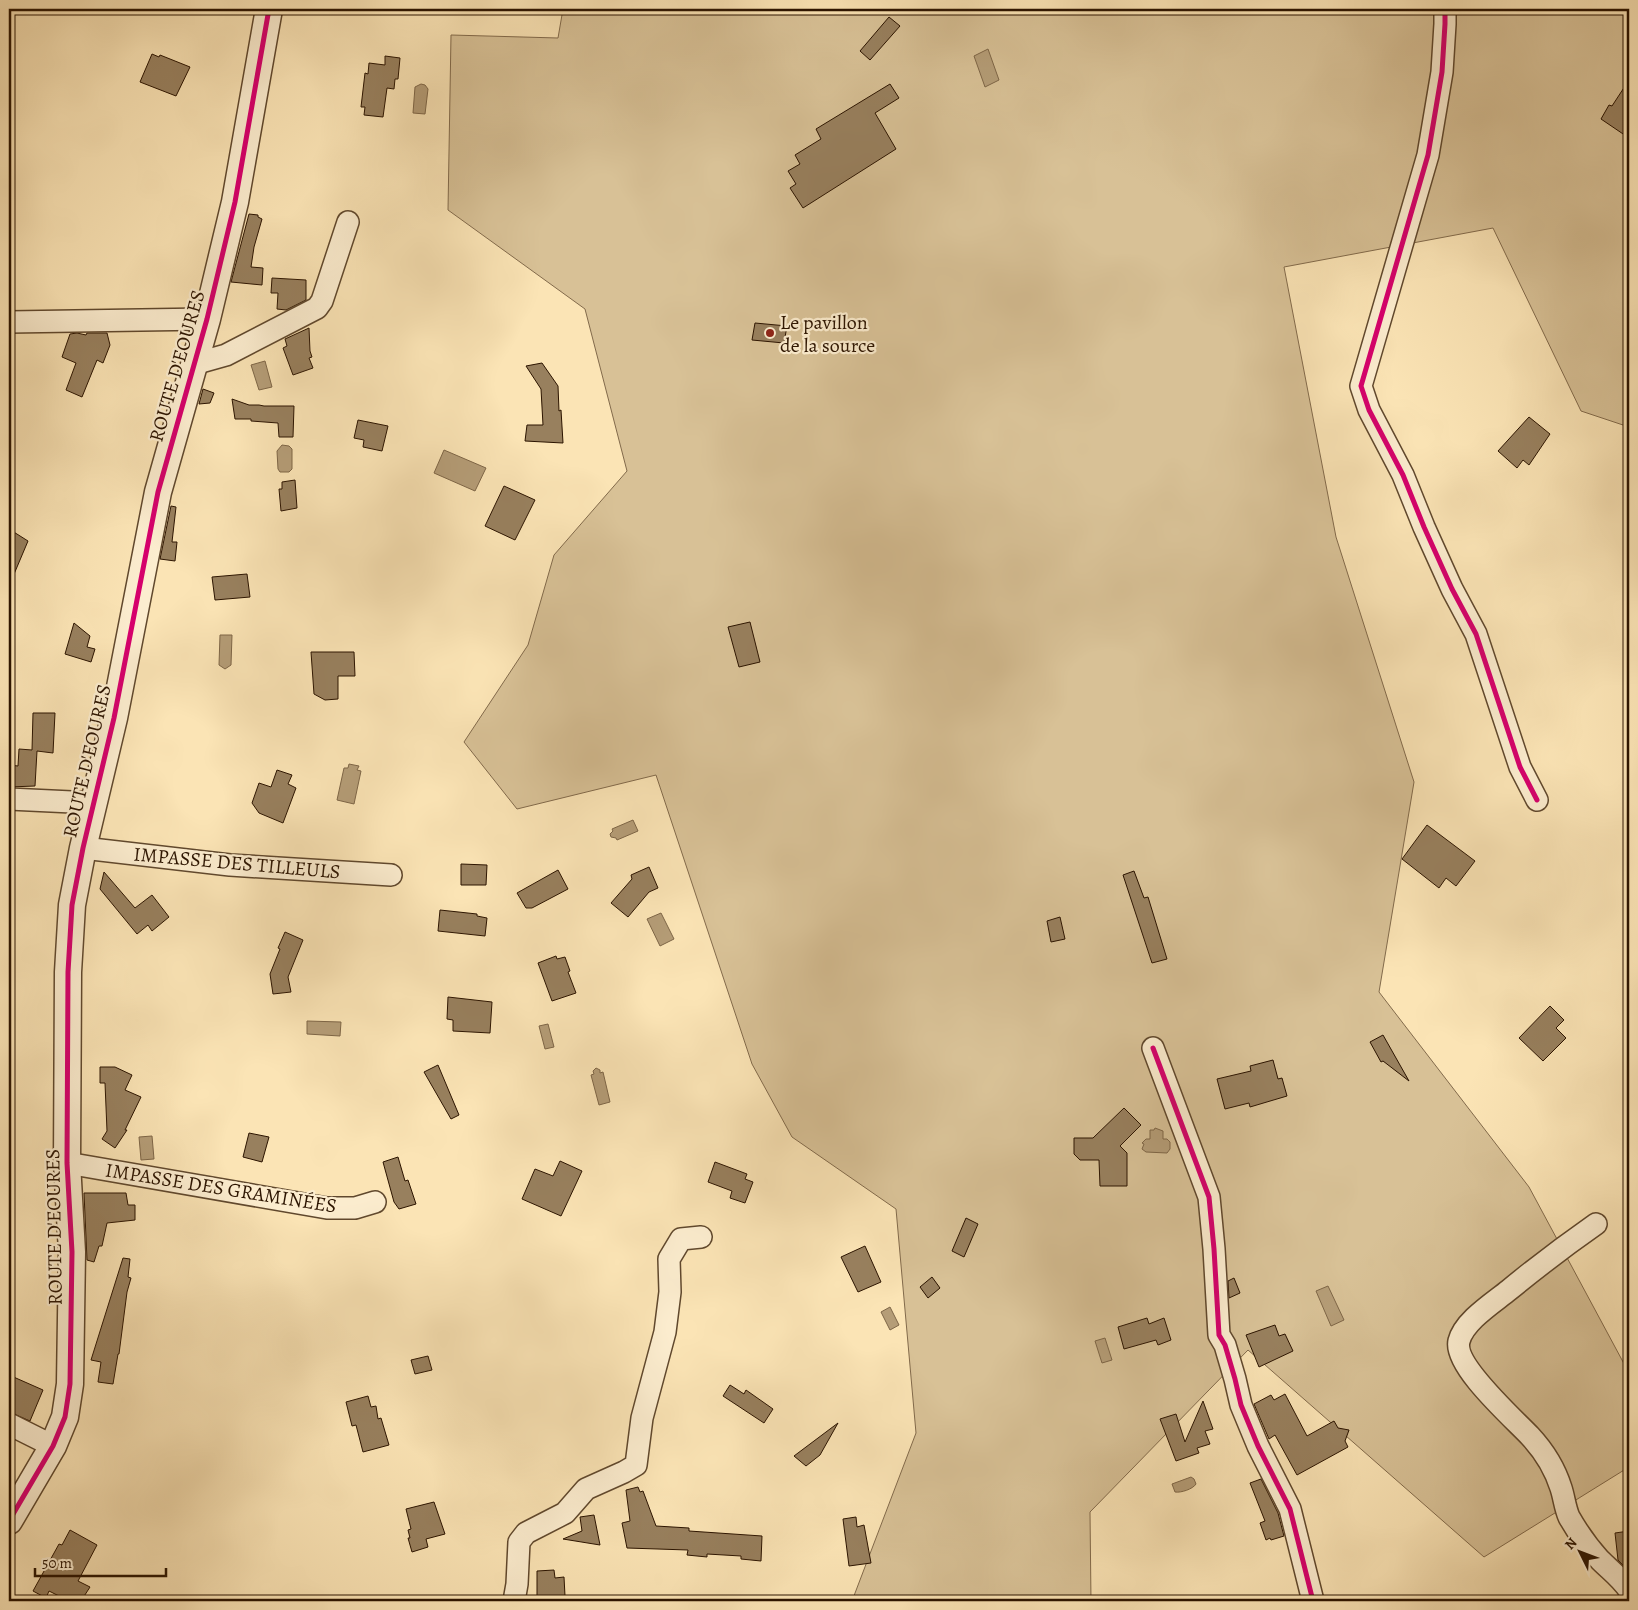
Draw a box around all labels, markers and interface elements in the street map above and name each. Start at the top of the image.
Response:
street label: ROUTE D'EOURES [142,287,212,445]
place label: Le pavillon de la source [780,309,875,359]
marker: Le pavillon de la source [764,327,776,339]
street label: ROUTE D'EOURES [56,682,118,840]
street label: IMPASSE DES TILLEULS [132,841,342,885]
street label: ROUTE D'EOURES [39,1148,69,1306]
street label: IMPASSE DES GRAMINÉES [103,1156,339,1220]
north arrow [1556,1528,1606,1578]
text: N [1560,1533,1581,1554]
scale bar [35,1545,166,1577]
text: 50 m [42,1553,72,1573]

